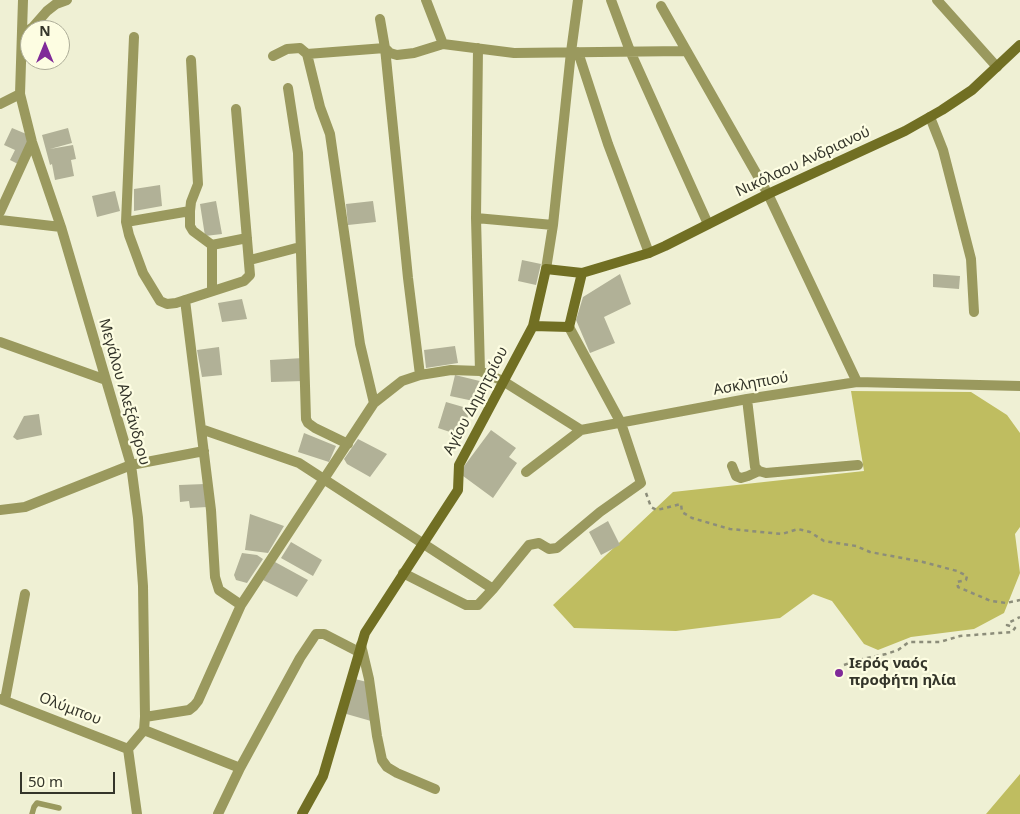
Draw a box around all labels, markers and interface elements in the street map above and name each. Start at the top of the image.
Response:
north arrow [20,20,70,70]
text: N [39,21,51,40]
street label: Νικόλαου Ανδριανού [733,123,873,201]
street label: Μεγάλου Αλεξάνδρου [94,317,154,467]
street label: Αγίου Δημητρίου [440,344,512,458]
street label: Ασκληπιού [712,369,790,399]
place label: Ιερός ναός προφήτη ηλία [849,655,956,690]
marker: Ιερός ναός προφήτη ηλία [833,667,845,679]
street label: Ολύμπου [36,689,104,729]
scale bar [22,762,118,794]
text: 50 m [28,771,63,791]

